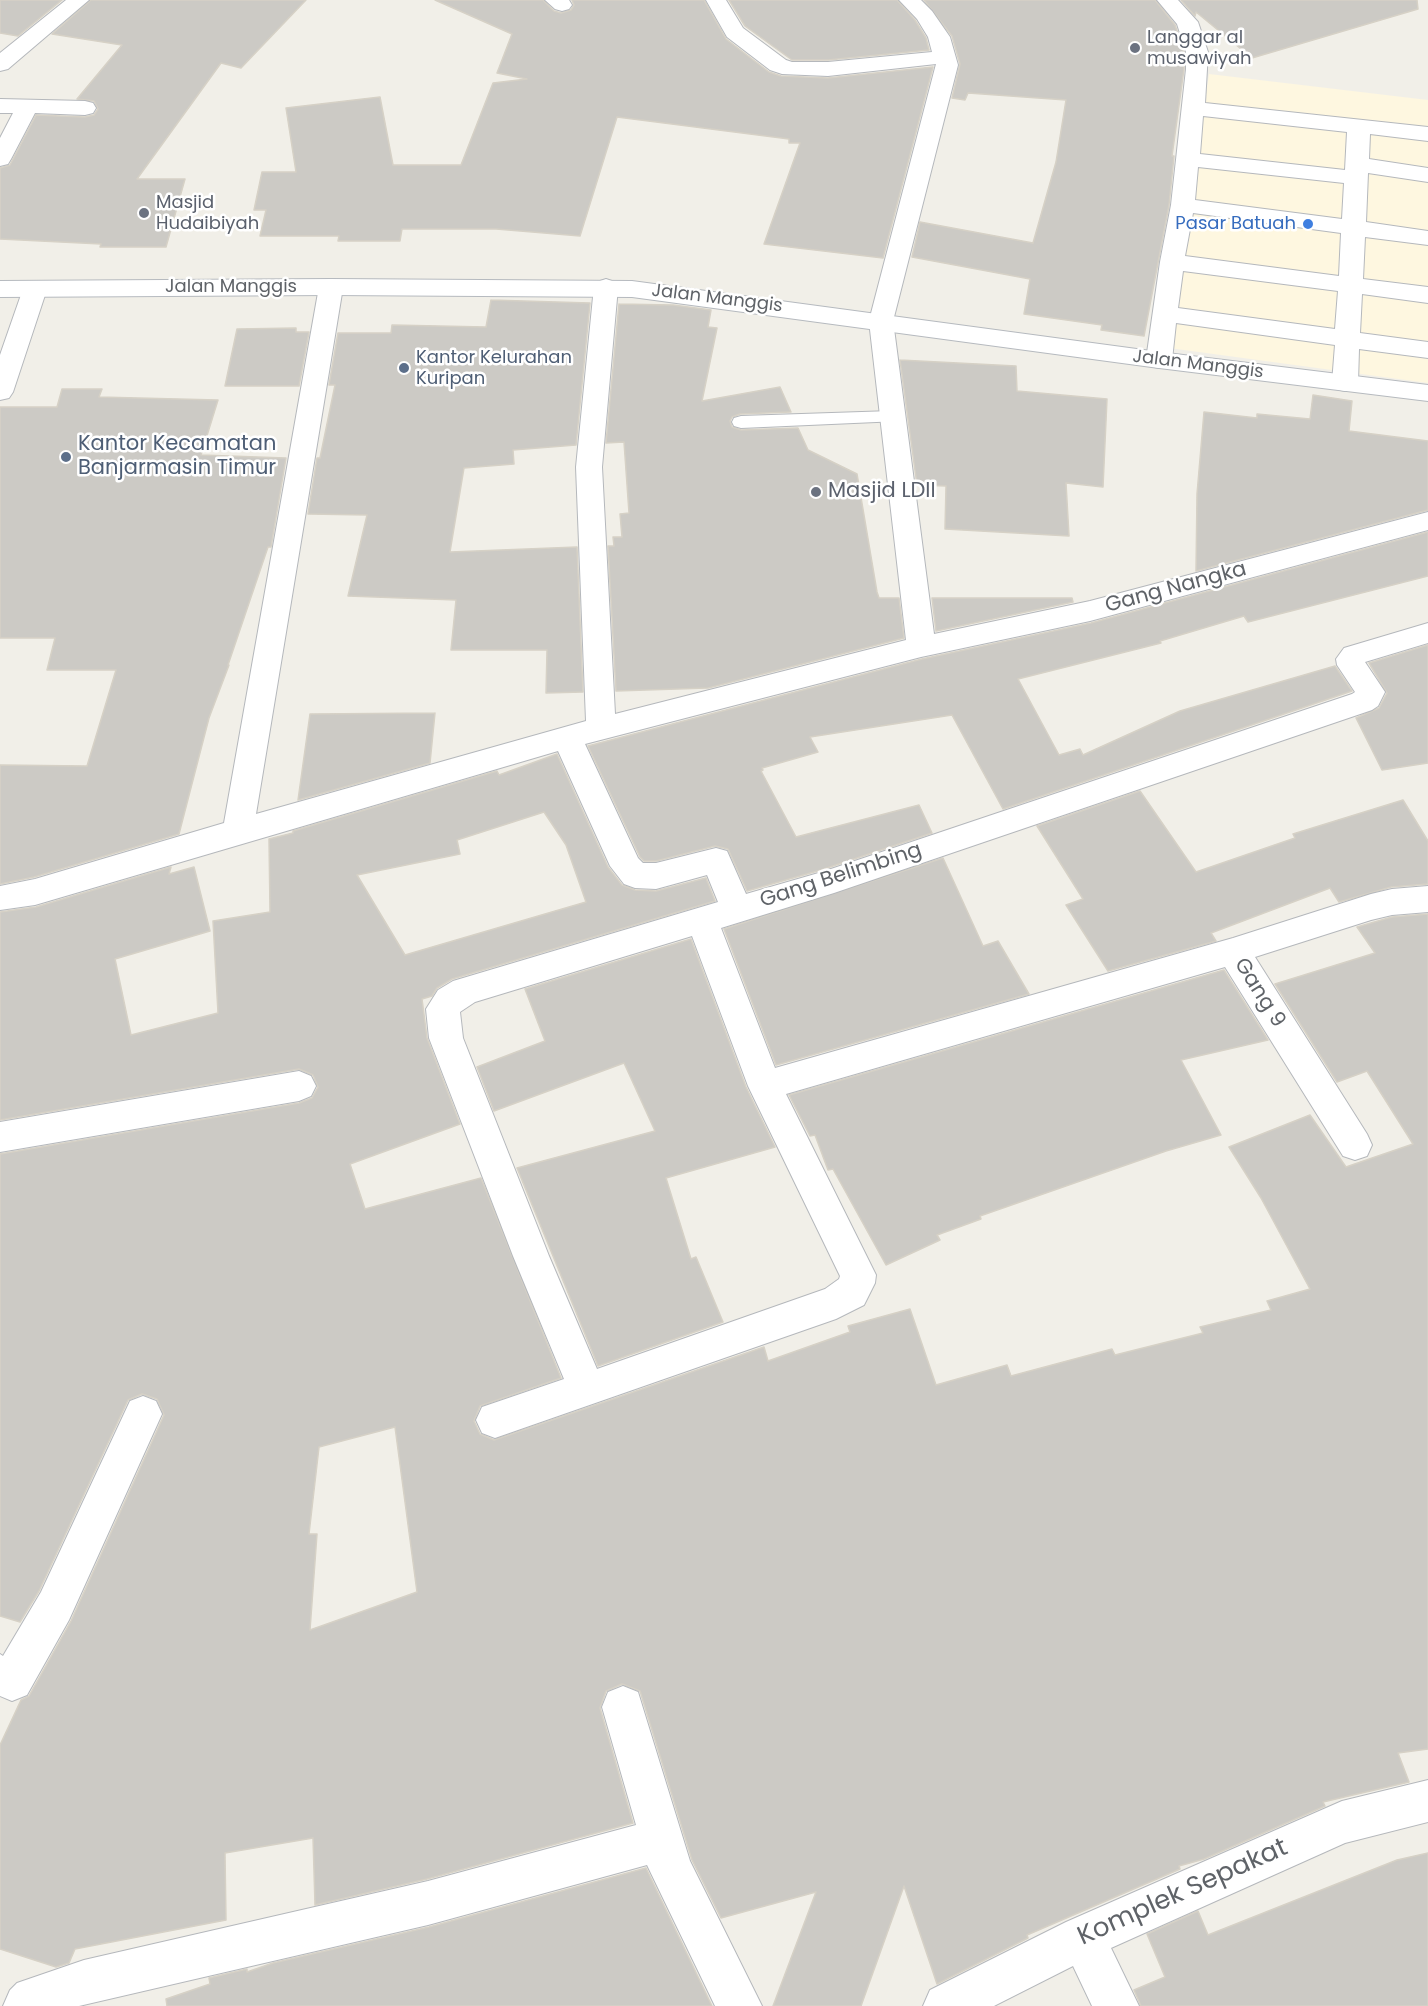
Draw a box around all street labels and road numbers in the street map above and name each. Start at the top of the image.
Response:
street label: Jalan Manggis [165,276,297,298]
street label: Jalan Manggis [650,280,784,318]
street label: Jalan Manggis [1131,346,1265,384]
street label: Gang Nangka [1103,557,1249,619]
street label: Gang Belimbing [757,838,925,914]
street label: Gang 9 [1228,954,1290,1032]
street label: Komplek Sepakat [1073,1833,1293,1953]

